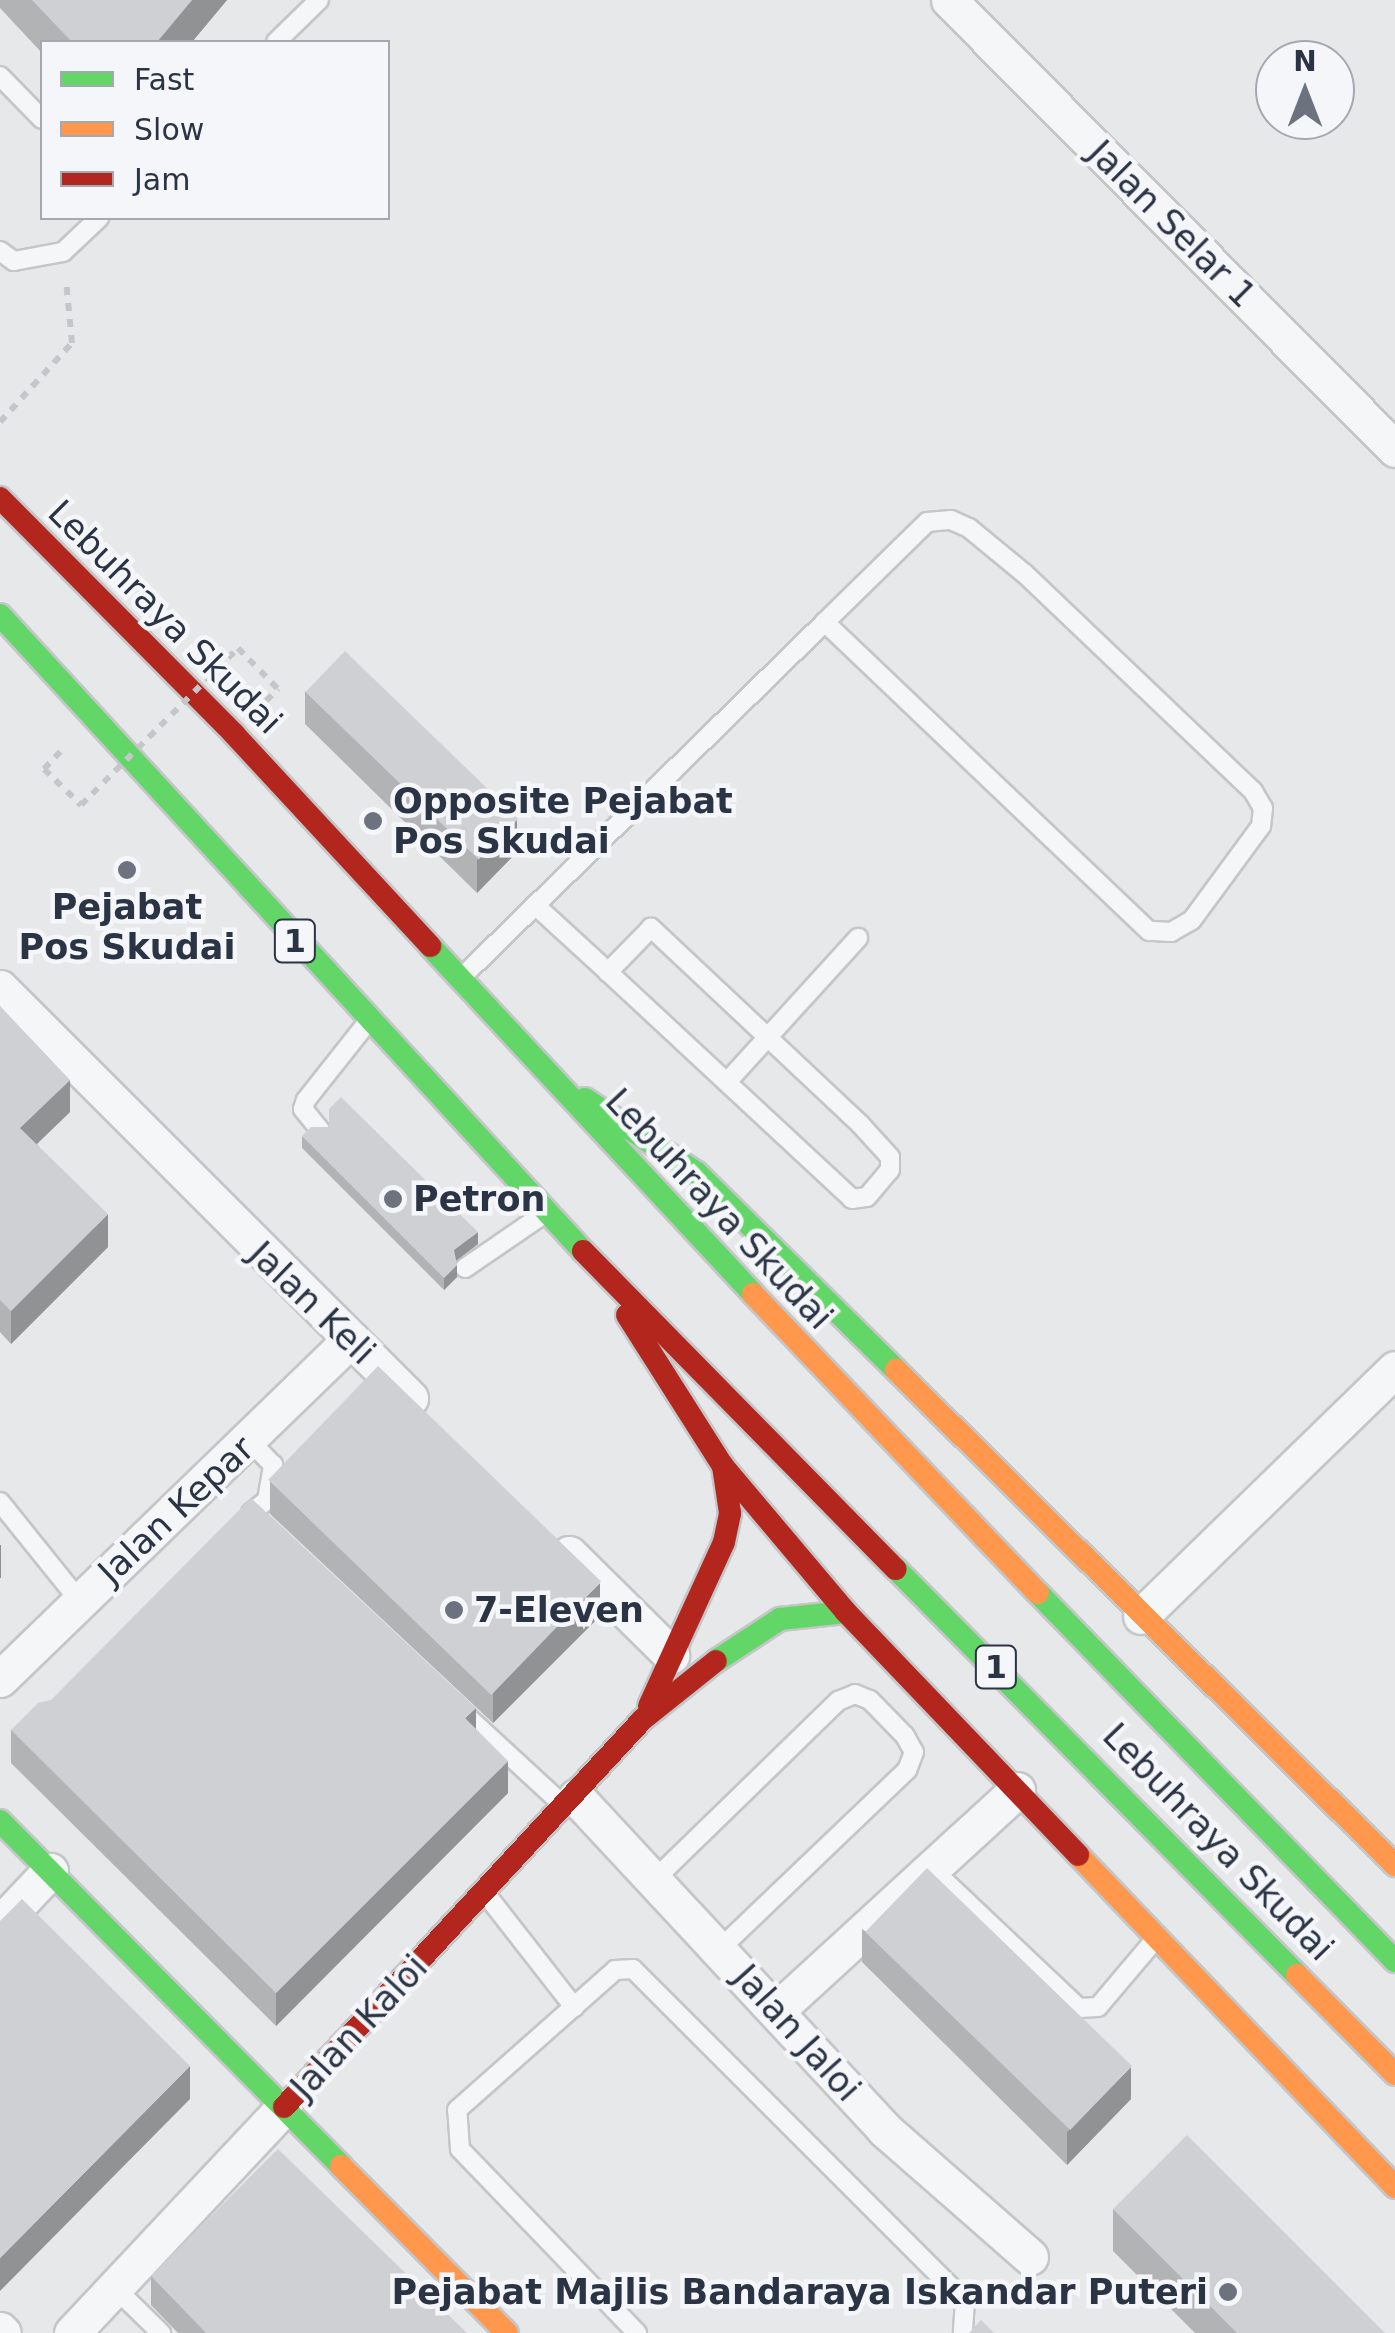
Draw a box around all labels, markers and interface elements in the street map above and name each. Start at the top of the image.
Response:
legend [40,40,390,220]
north arrow [1255,40,1355,140]
text: N [1293,45,1317,78]
text: Fast [134,62,194,97]
text: Slow [134,112,204,147]
street label: Jalan Selar 1 [1080,132,1264,316]
text: Jam [134,162,190,197]
street label: Lebuhraya Skudai [39,491,291,743]
place label: Opposite Pejabat Pos Skudai [393,780,733,862]
marker: Opposite Pejabat Pos Skudai [362,810,384,832]
marker: Pejabat Pos Skudai [116,859,138,881]
place label: Pejabat Pos Skudai [19,886,235,968]
road number: 1 [272,914,318,968]
street label: Lebuhraya Skudai [597,1080,841,1338]
place label: Petron [413,1178,545,1220]
marker: Petron [382,1188,404,1210]
street label: Jalan Keli [240,1233,384,1373]
street label: Jalan Kepar [90,1427,262,1593]
place label: 7-Eleven [474,1589,644,1631]
marker: 7-Eleven [443,1599,465,1621]
road number: 1 [974,1640,1018,1694]
street label: Lebuhraya Skudai [1094,1715,1342,1969]
street label: Jalan Kaloi [282,1947,436,2107]
street label: Jalan Jaloi [725,1956,869,2110]
place label: Pejabat Majlis Bandaraya Iskandar Puteri [392,2271,1208,2313]
marker: Pejabat Majlis Bandaraya Iskandar Puteri [1217,2281,1239,2303]

